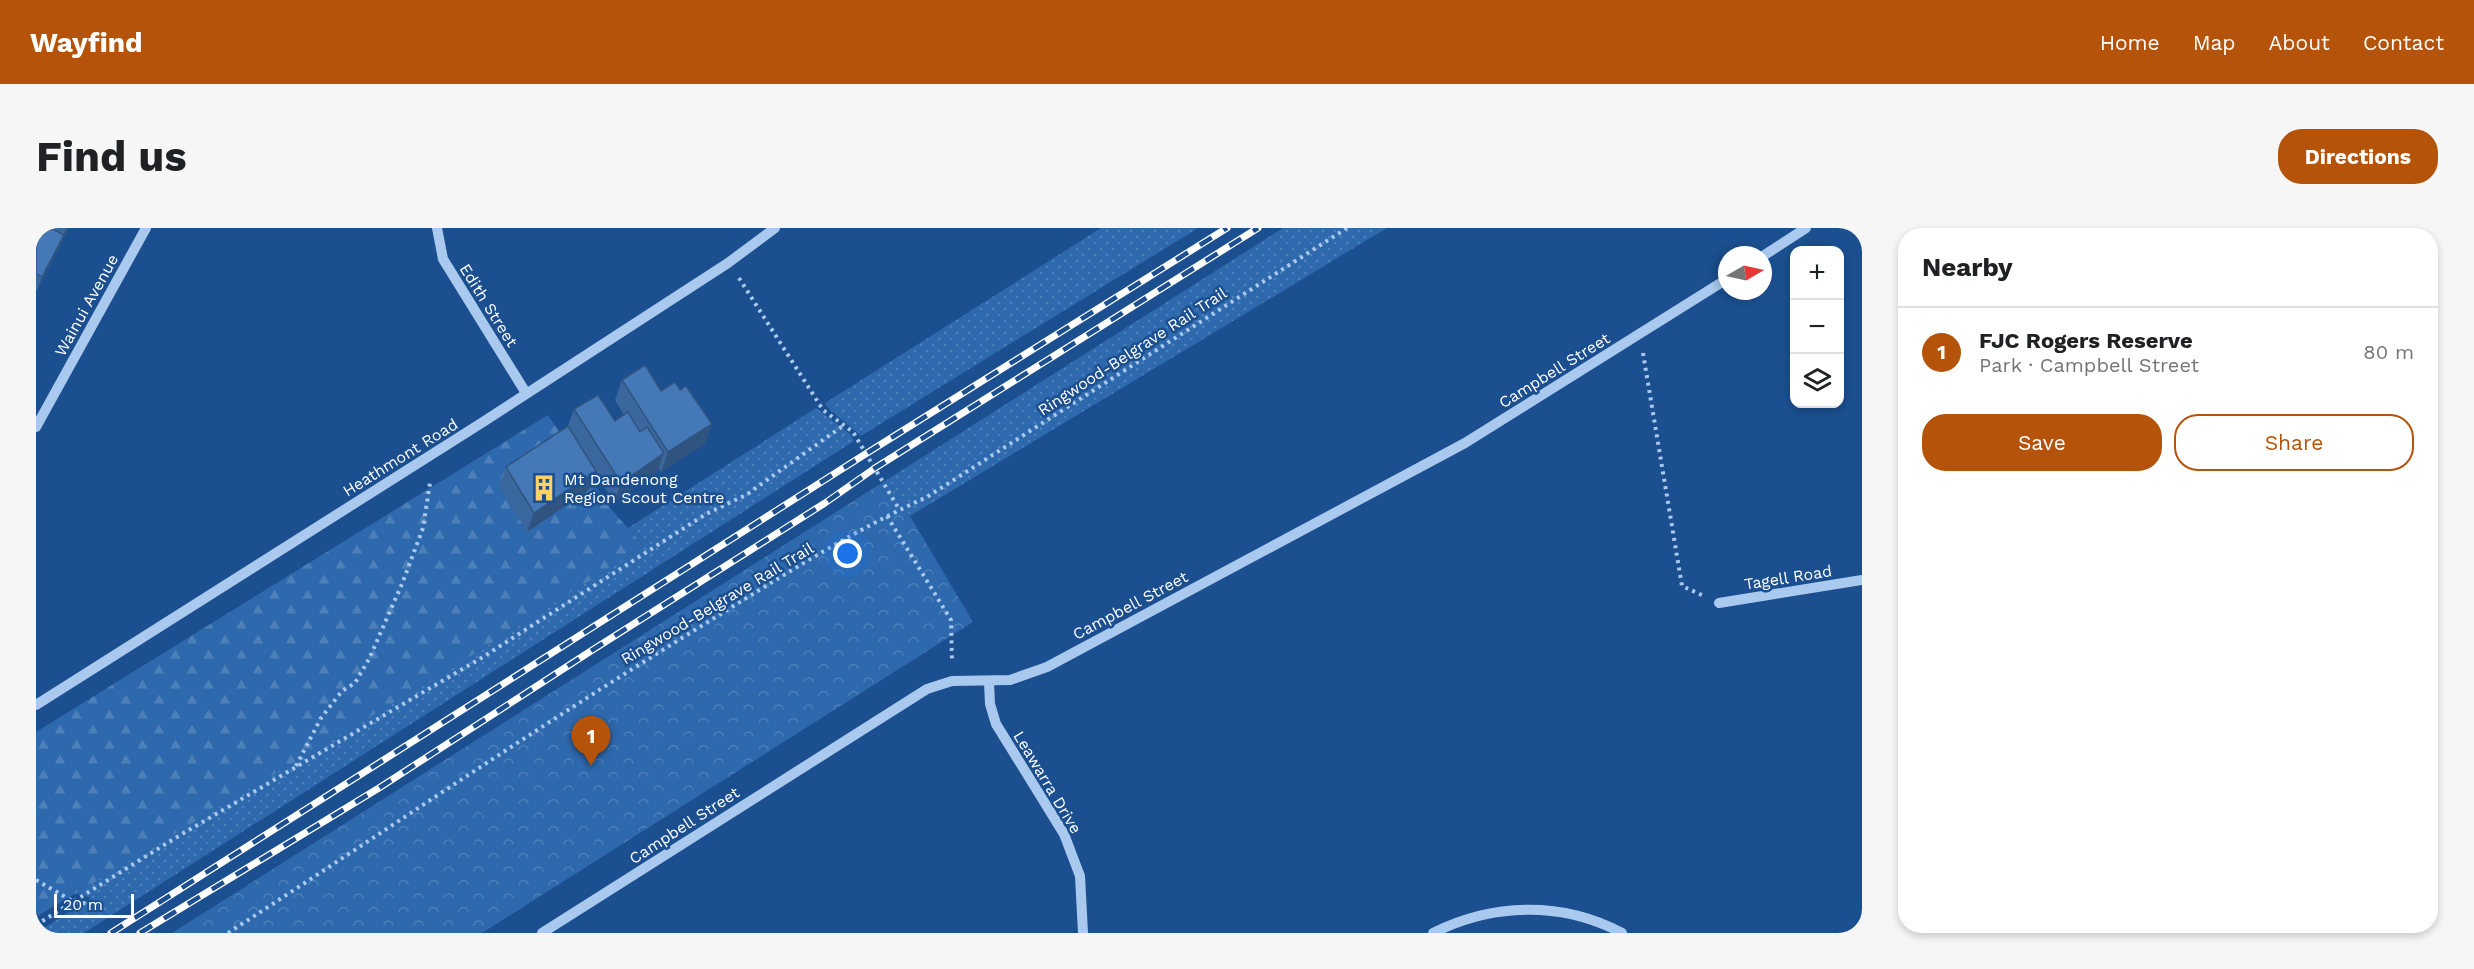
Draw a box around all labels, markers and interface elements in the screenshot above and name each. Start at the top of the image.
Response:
text: Wayfind [30,26,143,59]
text: Home [2100,30,2160,55]
text: Map [2193,30,2236,55]
text: About [2269,30,2330,55]
text: Contact [2363,30,2444,55]
button: Directions [2278,129,2438,184]
text: Find us [36,132,187,181]
north arrow [1718,246,1772,300]
map controls [1790,246,1844,408]
button: + [1790,246,1844,300]
street label: Wainui Avenue [51,251,122,359]
text: Nearby [1922,252,2013,282]
street label: Edith Street [456,260,522,351]
street label: Ringwood-Belgrave Rail Trail [1034,283,1230,420]
button: − [1790,300,1844,354]
street label: Campbell Street [1495,328,1614,412]
text: FJC Rogers Reserve [1979,328,2193,353]
text: 1 [1937,340,1946,364]
text: 80 m [2363,340,2414,364]
text: Park · Campbell Street [1979,353,2199,377]
button: layers [1790,354,1844,408]
street label: Heathmont Road [339,414,461,500]
button: Save [1922,414,2162,471]
button: Share [2174,414,2414,471]
place label: Mt Dandenong Region Scout Centre [564,470,724,507]
building icon: Mt Dandenong Region Scout Centre [529,473,559,503]
street label: Ringwood-Belgrave Rail Trail [618,538,817,669]
your location [833,539,862,568]
street label: Tagell Road [1743,561,1833,594]
street label: Campbell Street [1070,567,1191,644]
pin: 1 [572,716,610,766]
street label: Leawarra Drive [1009,727,1086,837]
street label: Campbell Street [626,783,743,868]
scale bar [54,891,134,918]
text: 20 m [63,895,103,914]

